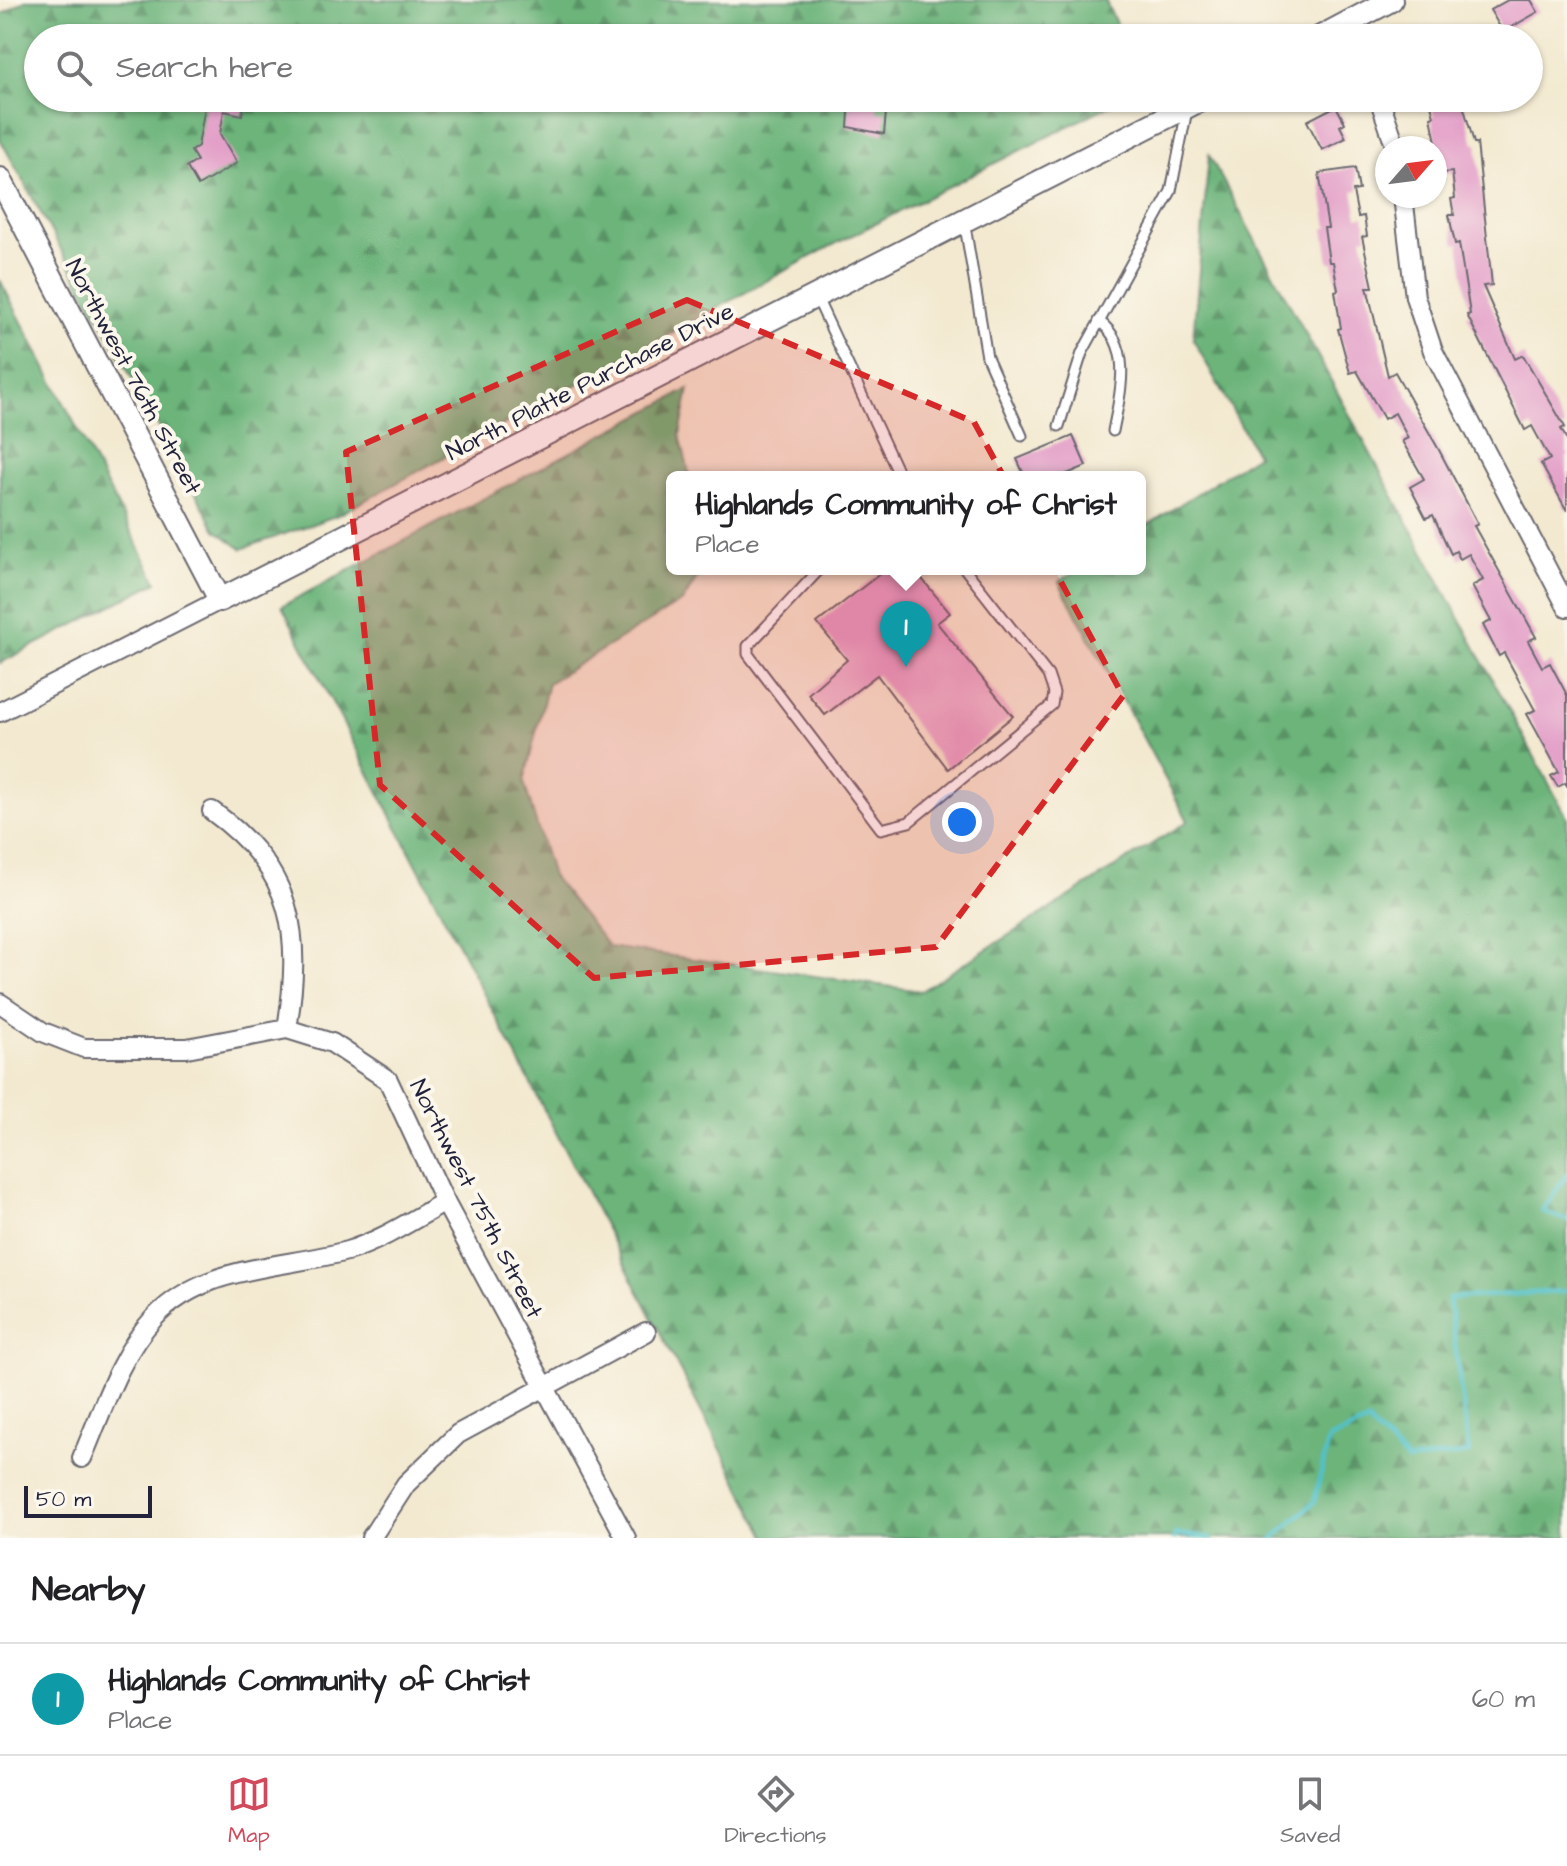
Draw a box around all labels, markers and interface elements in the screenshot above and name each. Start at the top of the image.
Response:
search box [24,24,1543,112]
icon: search [52,46,96,90]
text: Search here [116,47,293,89]
north arrow [1375,136,1447,208]
street label: Northwest 76th Street [56,253,210,501]
street label: North Platte Purchase Drive [440,294,740,470]
popup [666,471,1146,575]
text: Highlands Community of Christ [695,484,1117,526]
text: Place [695,526,760,562]
pin: 1 [880,601,932,667]
your location [942,802,982,842]
street label: Northwest 75th Street [401,1074,551,1325]
scale bar [24,1482,152,1518]
text: 50 m [36,1484,91,1515]
text: Nearby [32,1566,146,1614]
text: Highlands Community of Christ [108,1660,530,1702]
text: 1 [56,1681,60,1717]
text: 60 m [1472,1681,1535,1717]
text: Place [108,1702,172,1738]
tab: Map [227,1772,271,1851]
tab: Directions [724,1772,827,1851]
tab: Saved [1280,1772,1340,1851]

